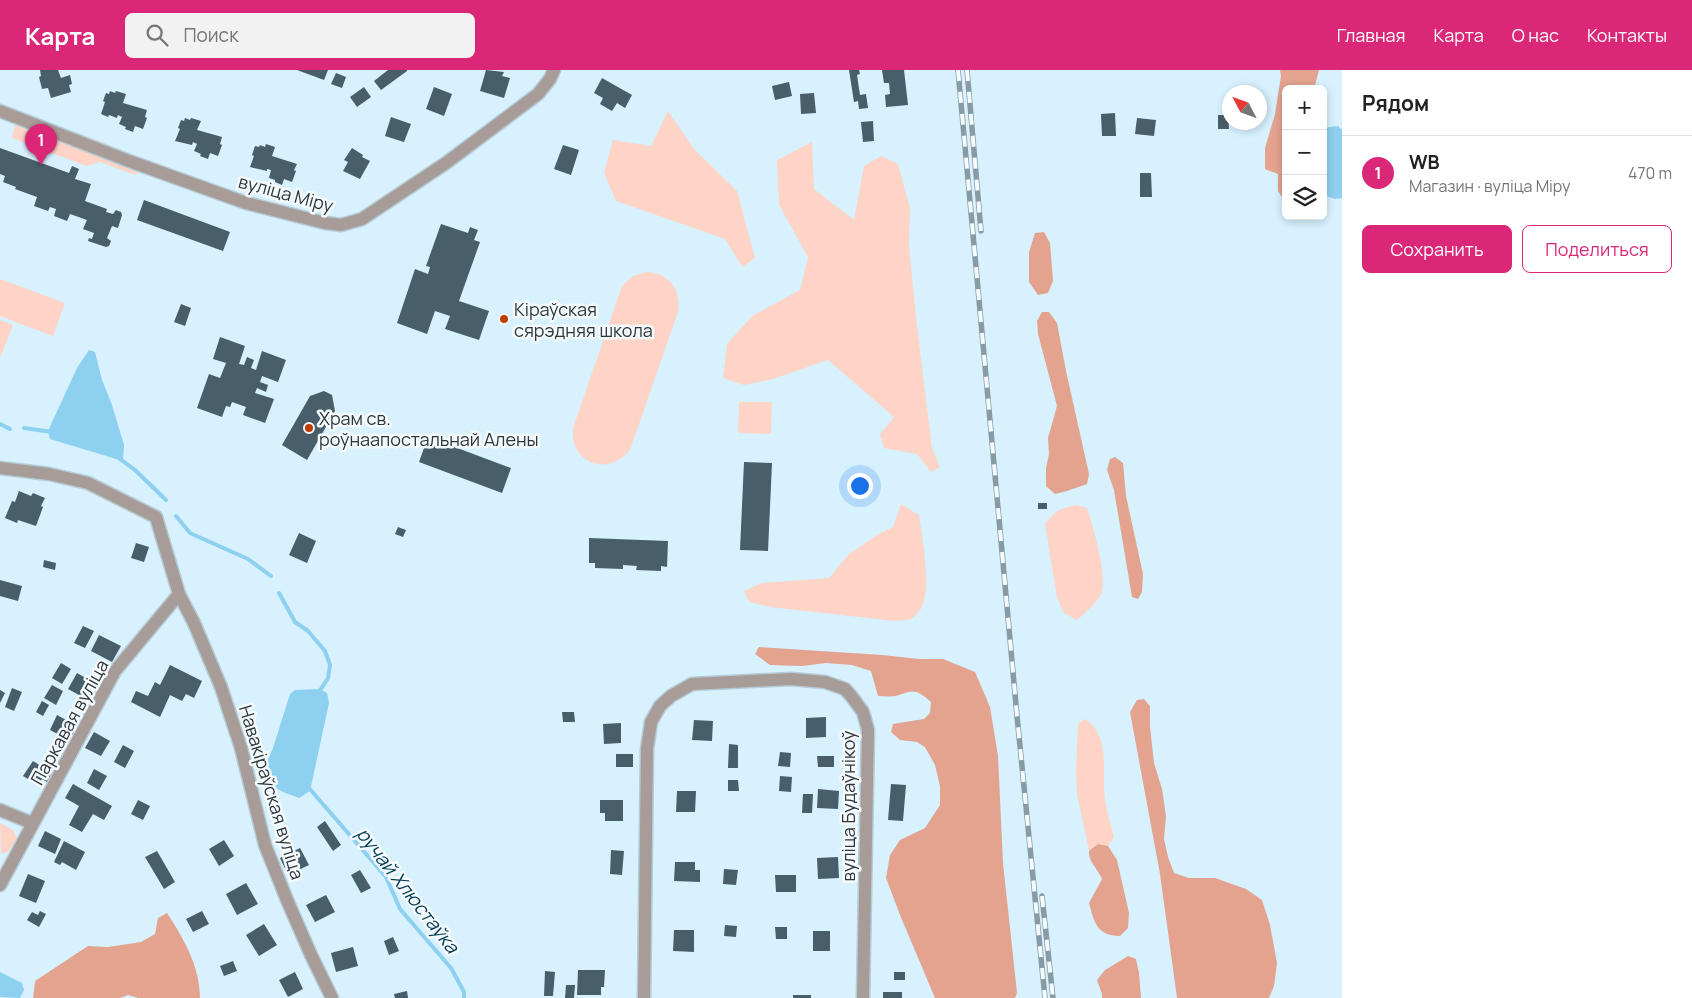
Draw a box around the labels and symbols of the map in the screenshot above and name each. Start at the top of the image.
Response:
north arrow [1222,85,1267,130]
pin: 1 [25,124,57,165]
street label: вуліца Міру [236,169,337,217]
place label: Кіраўская сярэдняя школа [514,297,653,342]
marker: Кіраўская сярэдняя школа [498,313,510,325]
place label: Храм св. роўнаапостальнай Алены [319,406,539,451]
marker: Храм св. роўнаапостальнай Алены [303,422,315,434]
your location [847,473,873,499]
street label: Паркавая вуліца [25,655,113,789]
street label: Навакіраўская вуліца [234,702,310,882]
street label: вуліца Будаўнікоў [836,730,860,882]
water label: ручай Хлюстаўка [351,822,466,959]

